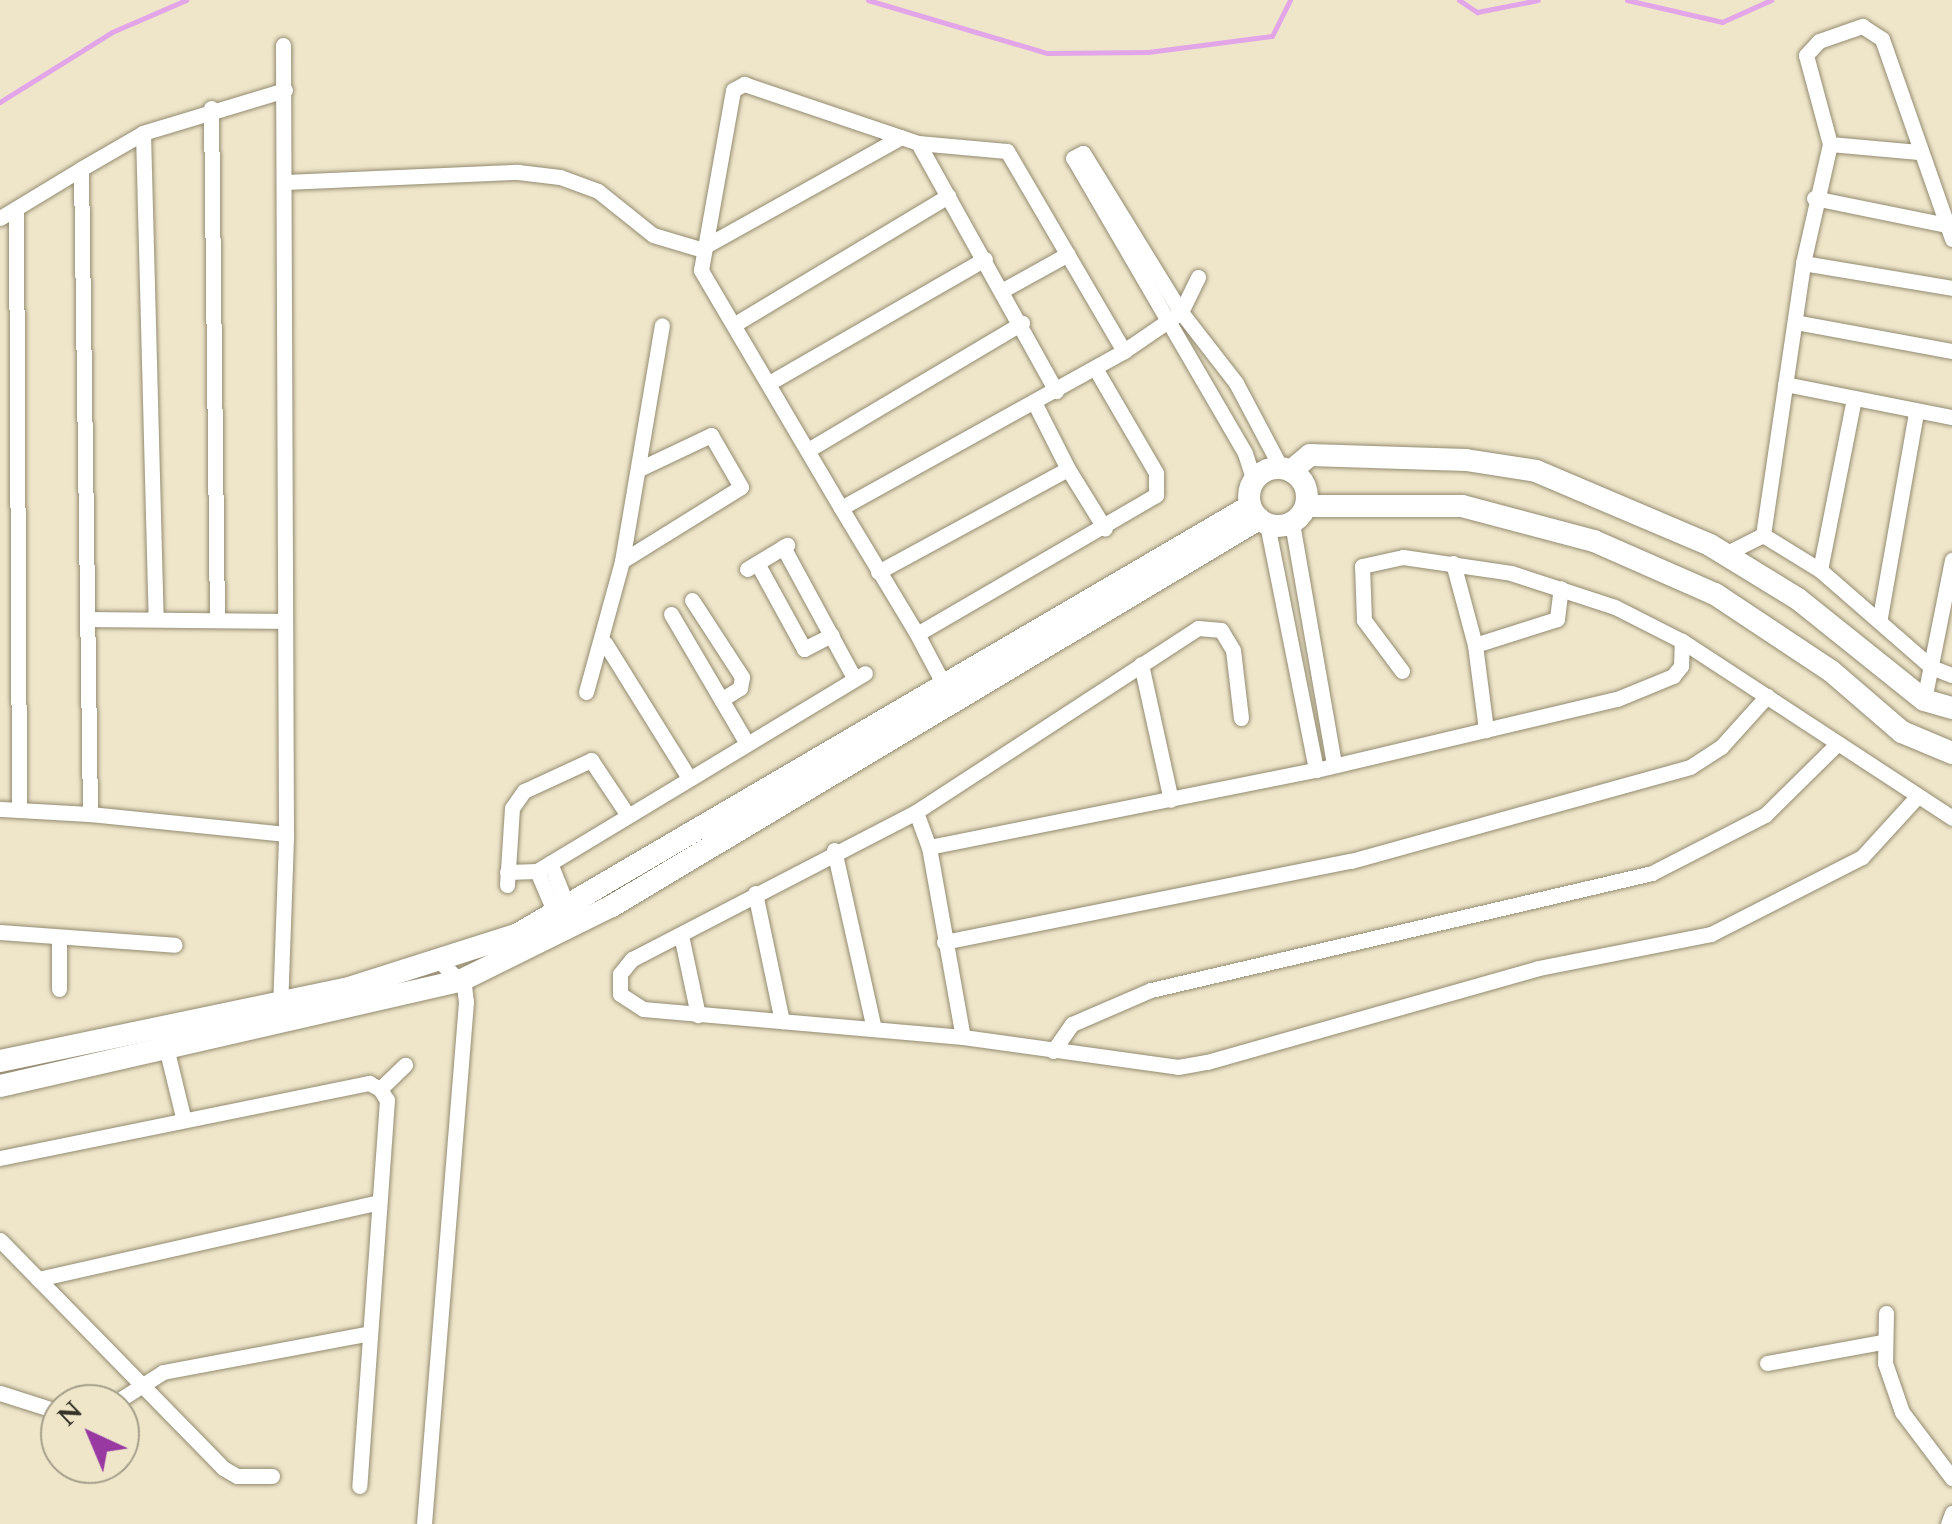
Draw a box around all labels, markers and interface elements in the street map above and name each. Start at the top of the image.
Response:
north arrow [40,1384,140,1484]
text: N [47,1390,93,1437]

